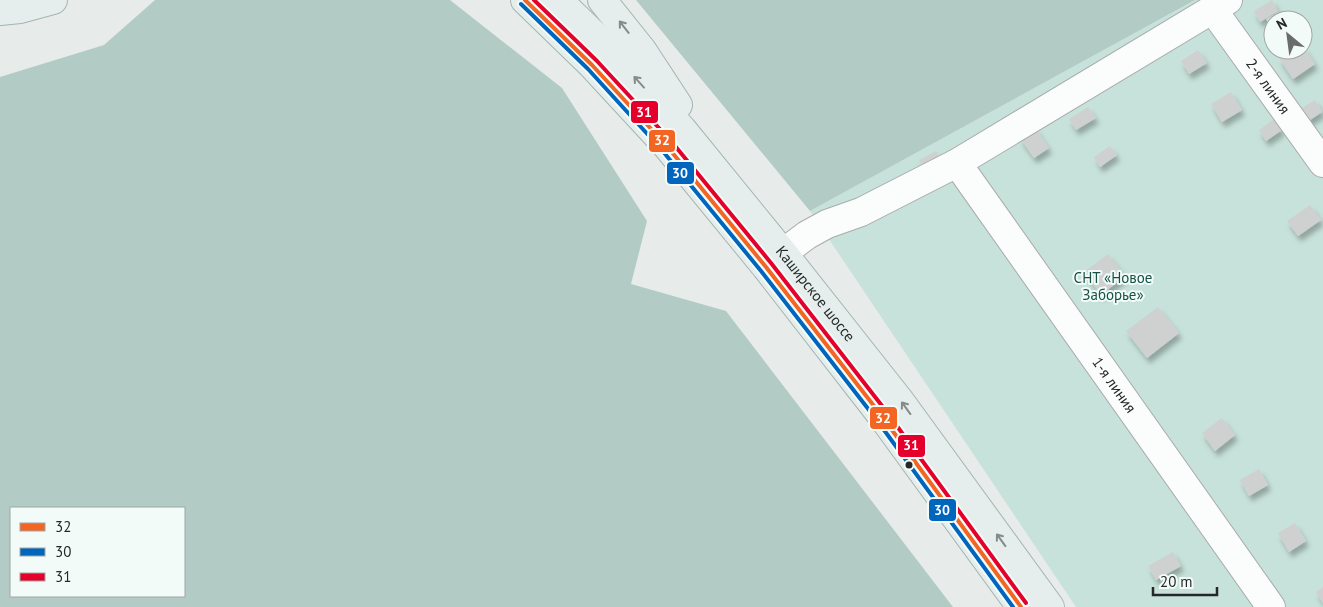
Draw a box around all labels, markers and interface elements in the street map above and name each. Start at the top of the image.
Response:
north arrow [1263,10,1313,60]
text: N [1273,14,1290,34]
one-way arrow [618,21,629,34]
street label: 2-я линия [1242,55,1295,118]
one-way arrow [633,76,645,89]
line badge: 31 [630,100,659,124]
text: 31 [636,103,652,121]
line badge: 32 [648,129,676,153]
text: 32 [654,131,670,149]
line badge: 30 [666,161,695,185]
text: 30 [672,164,688,182]
street label: Каширское шоссе [772,242,859,345]
park label: СНТ «Новое Заборье» [1074,268,1152,304]
street label: 1-я линия [1088,353,1141,416]
one-way arrow [900,402,911,415]
line badge: 32 [869,406,898,430]
text: 32 [875,409,891,427]
line badge: 31 [897,434,926,458]
text: 31 [903,436,919,454]
unlabelled marker [904,460,914,470]
line badge: 30 [928,498,957,522]
text: 30 [934,501,950,519]
legend [10,507,185,597]
text: 32 [55,517,71,536]
one-way arrow [996,533,1007,547]
text: 30 [55,542,71,561]
scale bar [1153,564,1217,596]
text: 31 [55,567,71,586]
text: 20 m [1160,572,1193,591]

